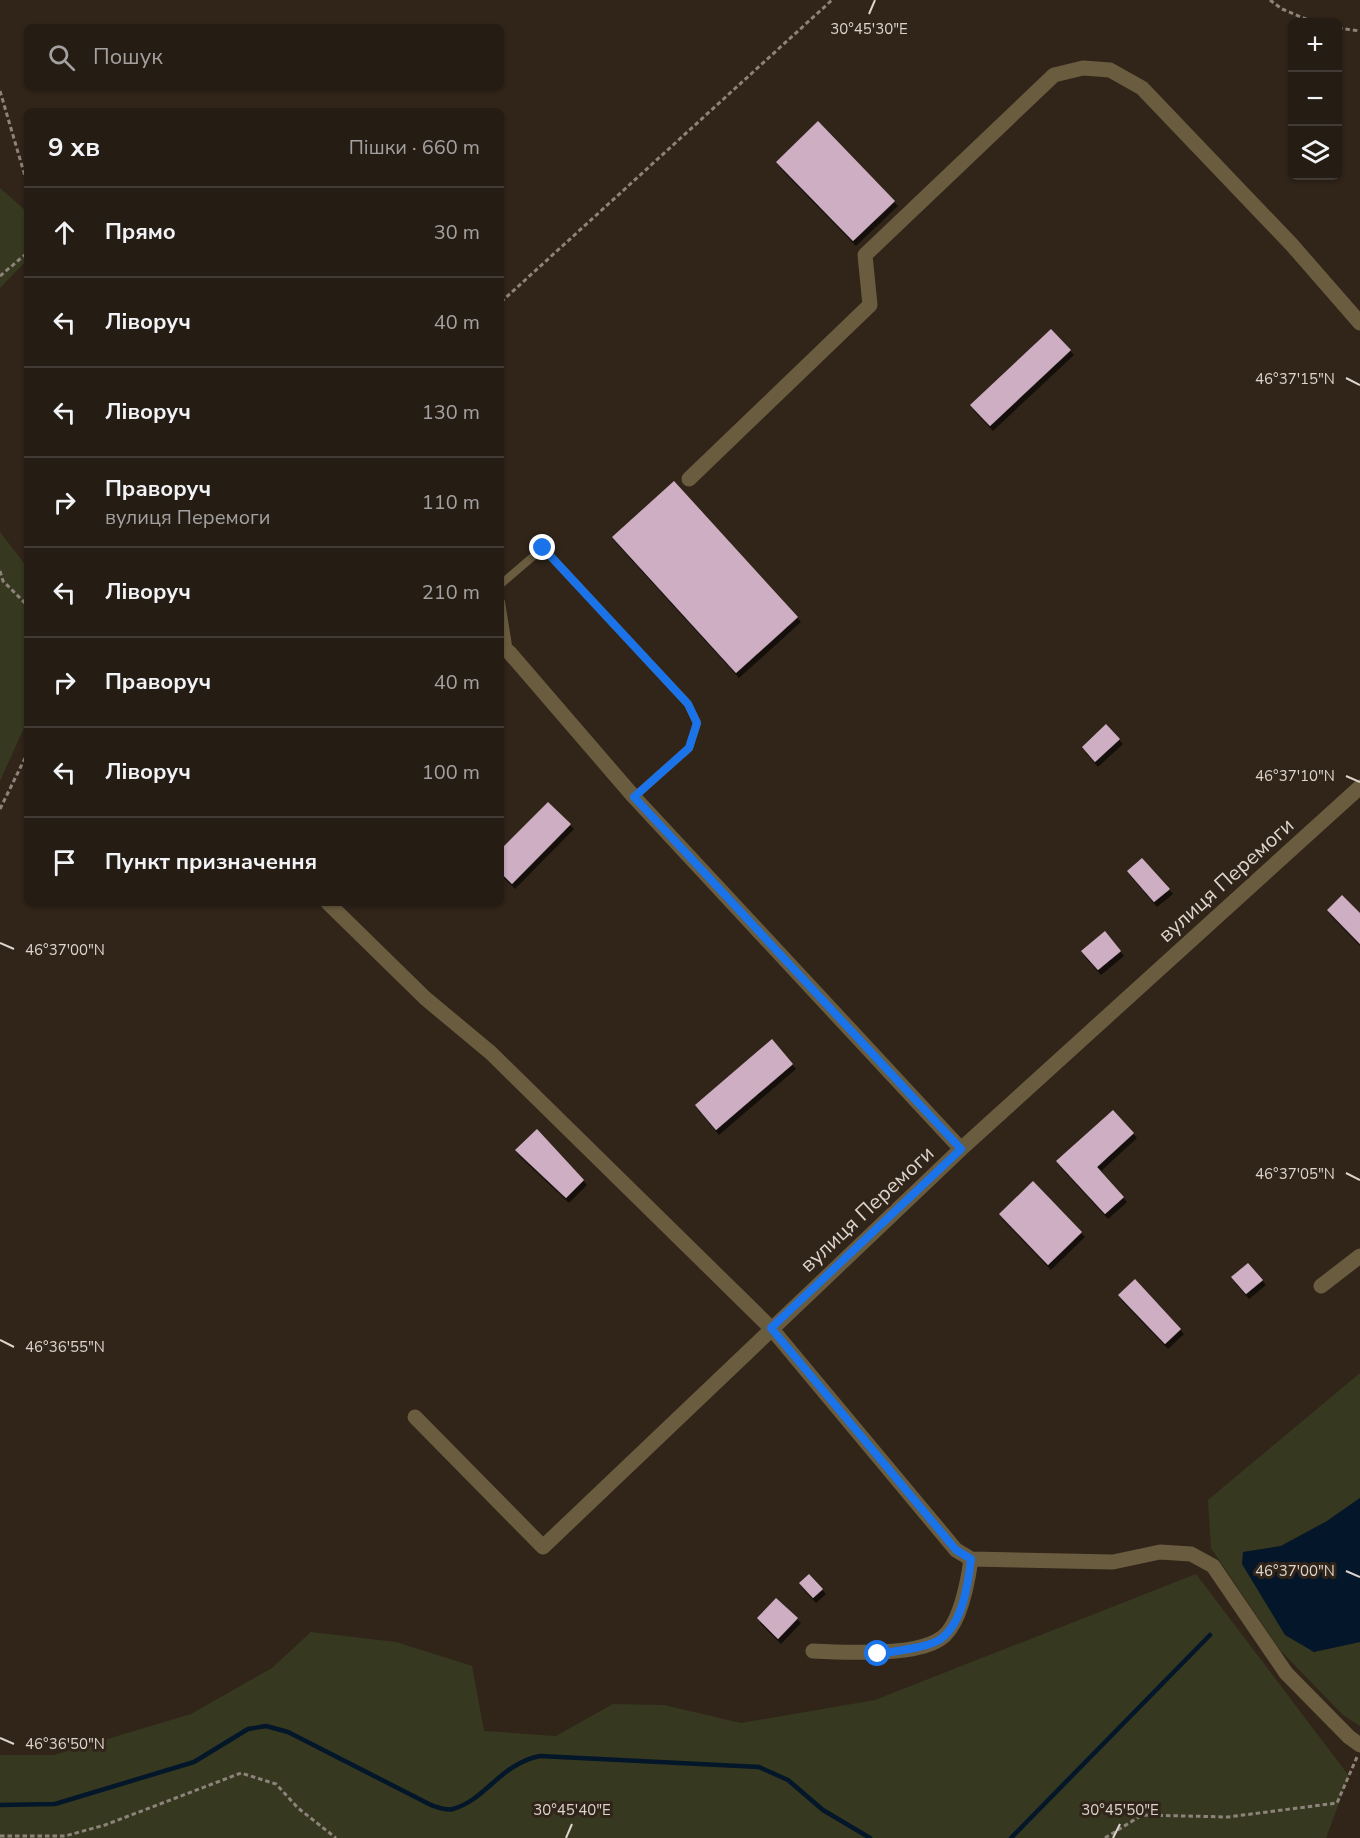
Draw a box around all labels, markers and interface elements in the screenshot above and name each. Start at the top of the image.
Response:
map controls [1288,18,1342,180]
button: + [1288,18,1342,72]
text: 30°45'30"E [830,19,908,39]
search box [24,24,504,90]
icon: search [45,41,78,74]
text: Пошук [93,42,163,72]
button: − [1288,72,1342,126]
button: layers [1288,126,1342,180]
text: 9 хв [48,130,100,165]
text: Пішки · 660 m [349,134,480,161]
icon: ahead [48,216,81,249]
text: Прямо [105,217,176,247]
text: 30 m [434,219,480,246]
icon: left [48,306,81,339]
text: Ліворуч [105,307,191,337]
text: 40 m [434,309,480,336]
text: 46°37'15"N [1255,369,1335,389]
icon: left [48,396,81,429]
text: Ліворуч [105,397,191,427]
text: 130 m [422,399,480,426]
text: Праворуч [105,474,211,504]
icon: right [48,486,81,519]
text: 110 m [422,489,480,516]
text: вулиця Перемоги [105,504,270,531]
route end [529,534,555,560]
icon: left [48,576,81,609]
text: Ліворуч [105,577,191,607]
text: 210 m [422,579,480,606]
icon: right [48,666,81,699]
text: Праворуч [105,667,211,697]
text: 40 m [434,669,480,696]
icon: left [48,756,81,789]
text: Ліворуч [105,757,191,787]
text: 100 m [422,759,480,786]
text: 46°37'10"N [1255,766,1335,786]
street label: вулиця Перемоги [1152,811,1300,949]
icon: arrive [48,846,81,879]
text: Пункт призначення [105,847,317,877]
text: 46°37'00"N [25,940,105,960]
street label: вулиця Перемоги [794,1140,940,1278]
text: 46°37'05"N [1255,1164,1335,1184]
text: 46°36'55"N [25,1337,105,1357]
text: 46°37'00"N [1255,1561,1335,1581]
route start [864,1640,890,1666]
text: 46°36'50"N [25,1734,105,1754]
text: 30°45'40"E [533,1800,611,1820]
text: 30°45'50"E [1081,1800,1159,1820]

